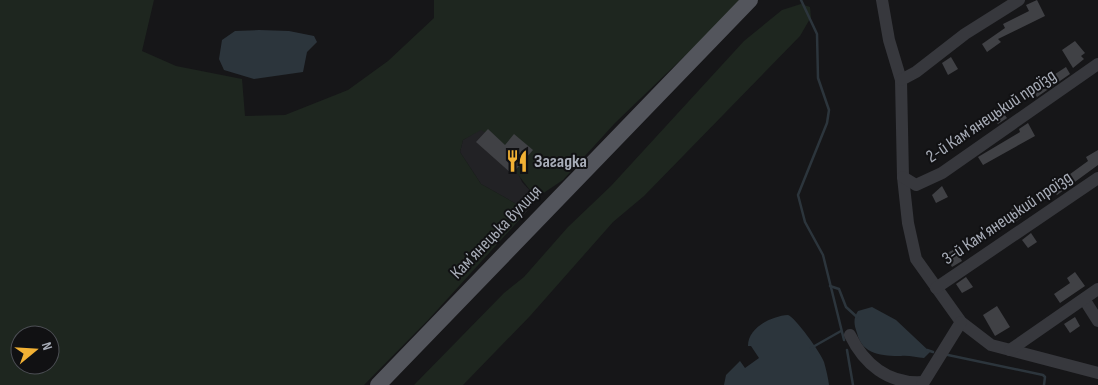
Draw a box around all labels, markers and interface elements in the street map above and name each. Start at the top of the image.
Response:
street label: 2-й Камʼянецький проїзд [922,65,1060,167]
restaurant icon: Загадка [504,148,530,174]
place label: Загадка [534,151,587,172]
street label: 3-й Камʼянецький проїзд [938,167,1076,269]
street label: Камʼянецька вулиця [446,181,546,283]
north arrow [10,325,60,375]
text: N [38,340,56,352]

